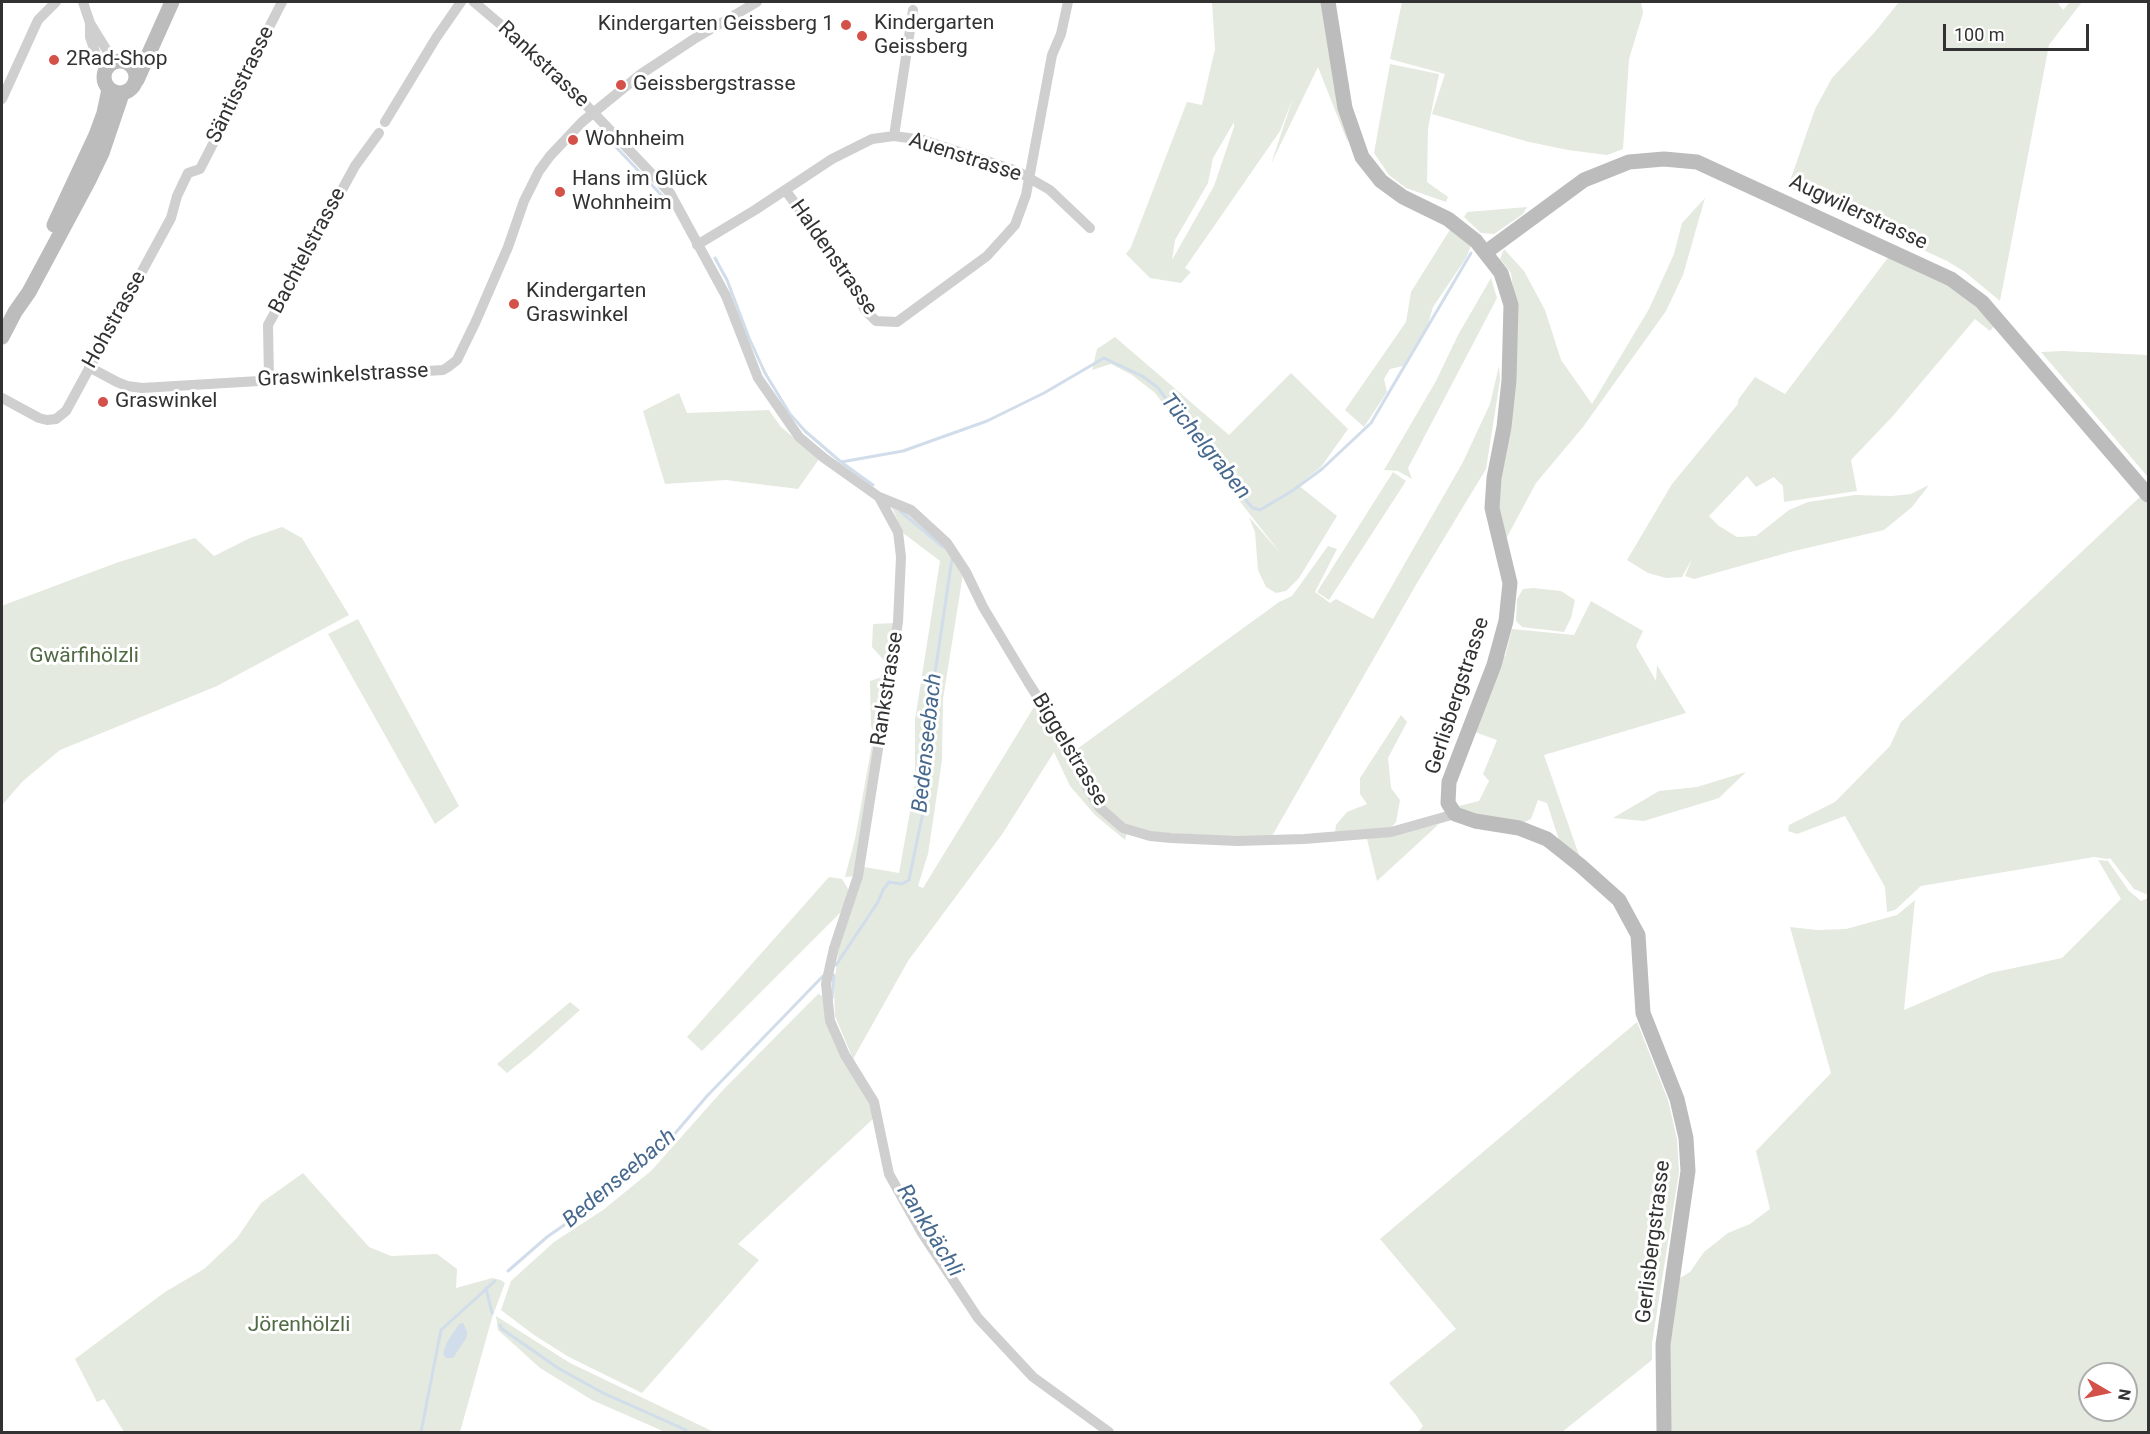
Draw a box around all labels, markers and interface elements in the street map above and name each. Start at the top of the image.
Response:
place label: Kindergarten Geissberg [874,11,994,61]
place label: Kindergarten Geissberg 1 [598,12,834,38]
scale bar [1946,12,2092,50]
street label: Rankstrasse [492,16,594,114]
marker: Kindergarten Geissberg 1 [839,18,853,32]
street label: Säntisstrasse [202,22,280,148]
text: 100 m [1954,24,2005,45]
marker: Kindergarten Geissberg [855,29,869,43]
place label: 2Rad-Shop [66,47,168,73]
marker: 2Rad-Shop [47,53,61,67]
place label: Geissbergstrasse [633,72,796,98]
marker: Geissbergstrasse [614,78,628,92]
place label: Wohnheim [585,127,685,153]
street label: Auenstrasse [906,128,1024,188]
marker: Wohnheim [566,133,580,147]
place label: Hans im Glück Wohnheim [572,167,707,217]
street label: Augwilerstrasse [1785,170,1931,256]
street label: Bachtelstrasse [264,184,352,318]
marker: Hans im Glück Wohnheim [553,185,567,199]
street label: Haldenstrasse [784,196,882,320]
street label: Hohstrasse [78,267,152,373]
place label: Kindergarten Graswinkel [526,279,646,329]
marker: Kindergarten Graswinkel [507,297,521,311]
street label: Graswinkelstrasse [257,359,429,393]
place label: Graswinkel [115,389,217,415]
water label: Tüchelgraben [1154,389,1256,505]
marker: Graswinkel [96,395,110,409]
street label: Gerlisbergstrasse [1421,614,1495,778]
street label: Rankstrasse [867,630,909,748]
park label: Gwärfihölzli [29,644,139,670]
water label: Bedenseebach [908,672,948,814]
street label: Biggelstrasse [1026,689,1112,811]
water label: Bedenseebach [558,1124,682,1234]
street label: Gerlisbergstrasse [1632,1159,1676,1325]
water label: Rankbächli [890,1180,968,1282]
park label: Jörenhölzli [248,1313,350,1339]
north arrow [2078,1362,2138,1422]
text: N [2114,1388,2135,1402]

